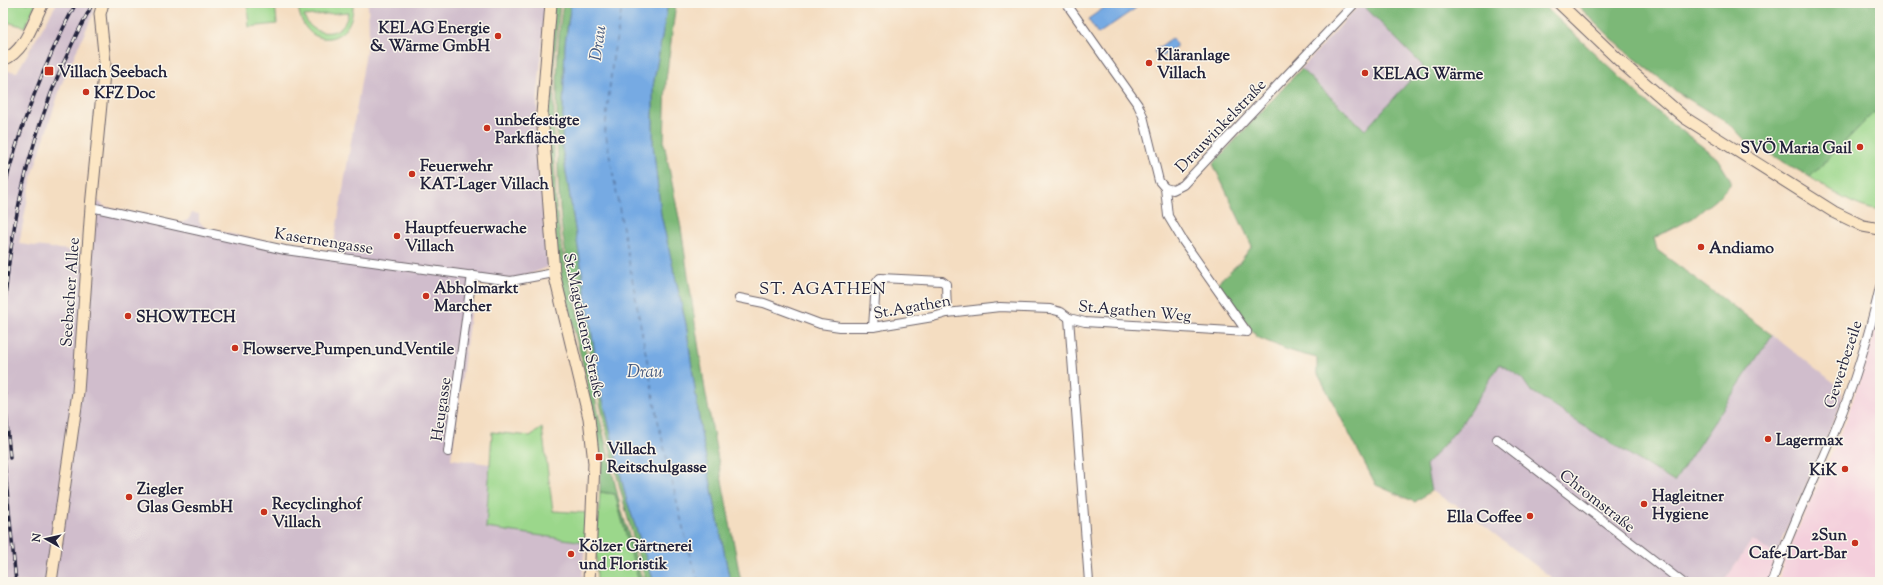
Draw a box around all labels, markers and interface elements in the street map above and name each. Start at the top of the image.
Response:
place label: KELAG Energie & Wärme GmbH [370,18,491,59]
water label: Drau [585,24,613,63]
marker: KELAG Energie & Wärme GmbH [493,31,503,41]
place label: Kläranlage Villach [1157,45,1230,86]
marker: Kläranlage Villach [1144,58,1154,68]
place label: Villach Seebach [58,62,168,85]
place label: KELAG Wärme [1373,64,1484,87]
marker: Villach Seebach [43,65,55,77]
marker: KELAG Wärme [1360,68,1370,78]
street label: Drauwinkelstraße [1171,75,1273,179]
place label: KFZ Doc [94,83,156,106]
marker: KFZ Doc [81,87,91,97]
place label: unbefestigte Parkfläche [495,110,580,151]
marker: unbefestigte Parkfläche [482,123,492,133]
place label: SVÖ Maria Gail [1740,137,1853,161]
marker: SVÖ Maria Gail [1855,142,1865,152]
place label: Feuerwehr KAT-Lager Villach [420,156,550,197]
marker: Feuerwehr KAT-Lager Villach [407,169,417,179]
place label: Hauptfeuerwache Villach [405,218,527,259]
street label: Kasernengasse [272,223,375,262]
marker: Hauptfeuerwache Villach [392,231,402,241]
street label: Seebacher Allee [56,236,87,348]
place label: Andiamo [1709,238,1774,261]
marker: Andiamo [1696,242,1706,252]
street label: St.Magdalener Straße [556,251,609,400]
place label: Abholmarkt Marcher [434,278,519,319]
district label: ST. AGATHEN [759,278,887,302]
street label: St.Agathen [872,290,954,327]
marker: Abholmarkt Marcher [421,291,431,301]
street label: St.Agathen Weg [1077,296,1192,329]
place label: SHOWTECH [136,307,236,330]
marker: SHOWTECH [123,311,133,321]
street label: Gewerbezeile [1819,318,1869,412]
place label: Flowserve_Pumpen_und_Ventile [243,339,455,362]
marker: Flowserve_Pumpen_und_Ventile [230,343,240,353]
water label: Drau [627,361,663,385]
street label: Heugasse [427,376,458,443]
place label: Lagermax [1776,430,1844,453]
marker: Lagermax [1763,434,1773,444]
place label: Villach Reitschulgasse [607,439,707,480]
marker: Villach Reitschulgasse [594,452,604,462]
place label: KiK [1809,460,1837,483]
marker: KiK [1840,464,1850,474]
street label: Chromstraße [1553,465,1639,539]
place label: Ziegler Glas GesmbH [137,479,233,520]
place label: Hagleitner Hygiene [1652,486,1725,527]
marker: Ziegler Glas GesmbH [124,492,134,502]
place label: Recyclinghof Villach [272,494,363,535]
marker: Hagleitner Hygiene [1639,499,1649,509]
marker: Recyclinghof Villach [259,507,269,517]
place label: Ella Coffee [1447,507,1523,530]
marker: Ella Coffee [1525,511,1535,521]
north arrow [26,519,66,559]
place label: 2Sun Cafe-Dart-Bar [1749,525,1848,566]
text: N [28,532,46,544]
place label: Kölzer Gärtnerei und Floristik [579,536,693,577]
marker: 2Sun Cafe-Dart-Bar [1850,538,1860,548]
marker: Kölzer Gärtnerei und Floristik [566,549,576,559]

